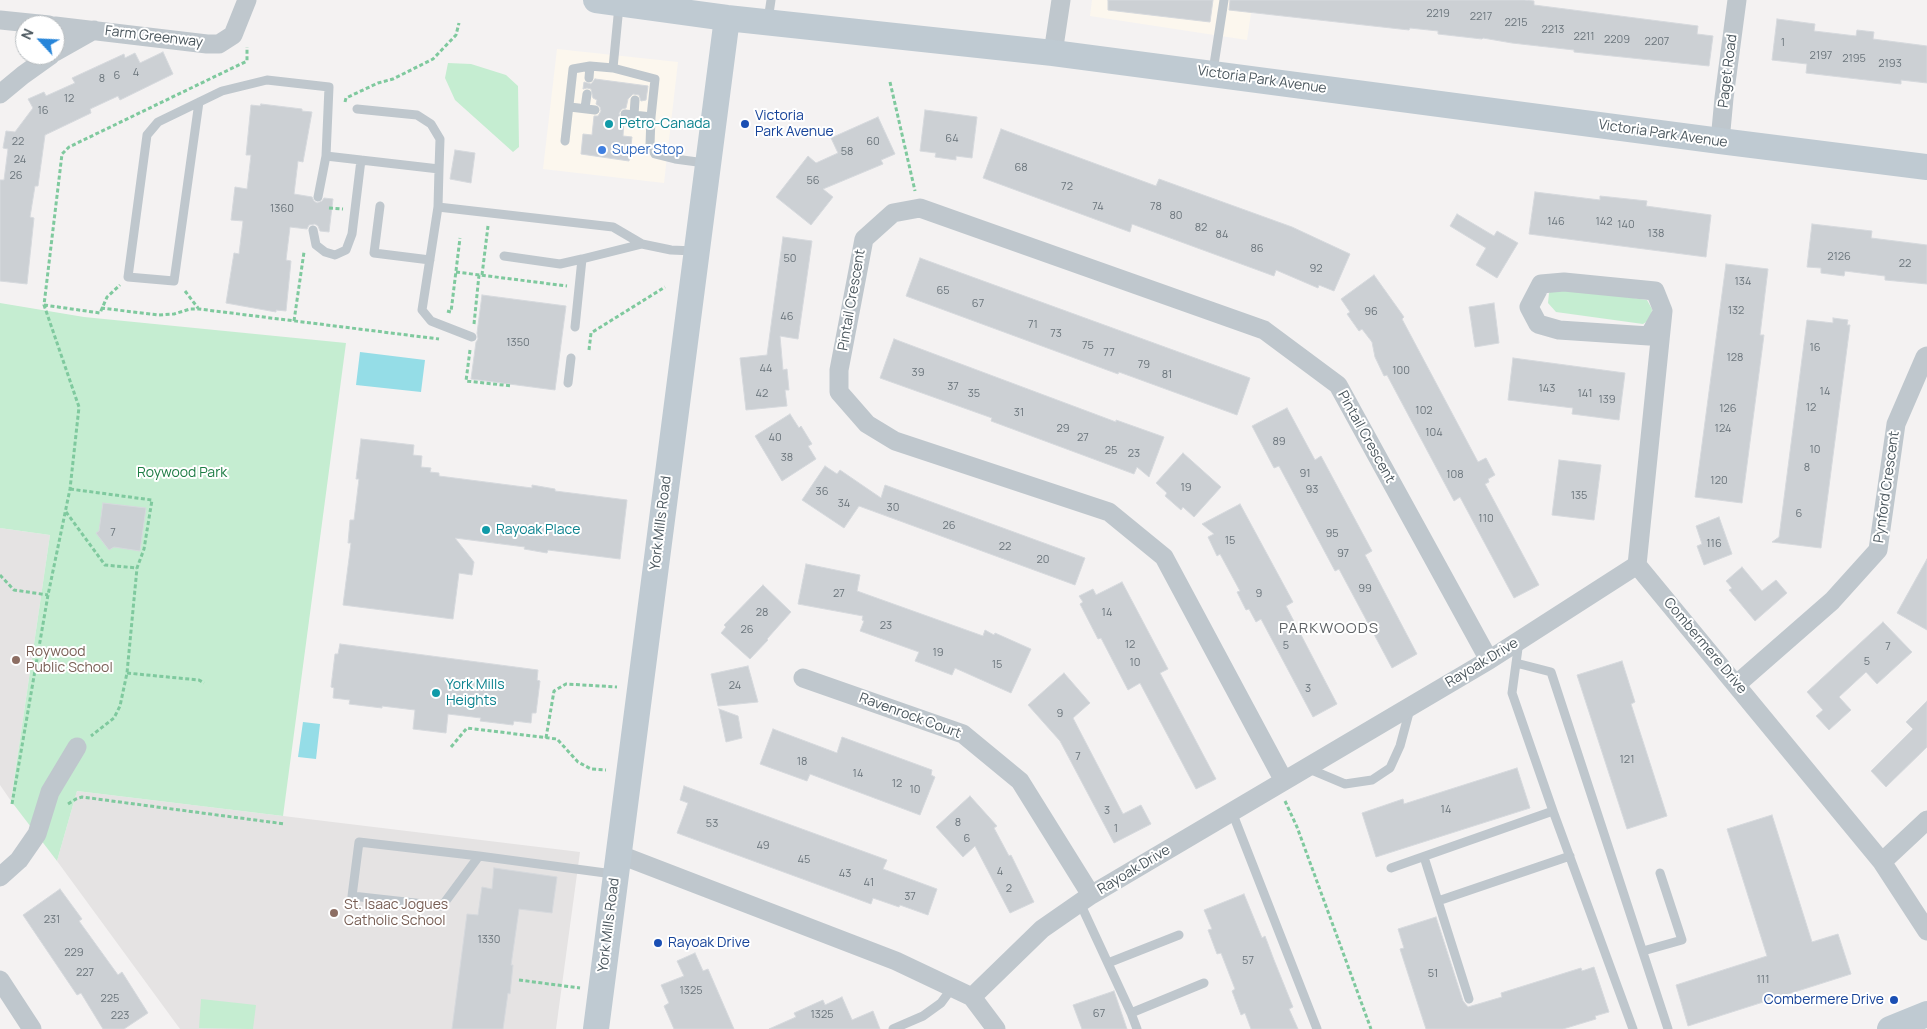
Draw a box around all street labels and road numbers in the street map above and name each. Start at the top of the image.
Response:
street label: Farm Greenway [104,23,204,51]
street label: Paget Road [1715,33,1741,109]
street label: Victoria Park Avenue [1196,63,1328,97]
street label: Victoria Park Avenue [1597,117,1729,151]
street label: Pintail Crescent [835,248,869,352]
street label: Pintail Crescent [1334,388,1398,486]
street label: Pynford Crescent [1871,430,1903,544]
street label: York Mills Road [647,475,675,571]
street label: Combermere Drive [1660,595,1750,697]
street label: Rayoak Drive [1443,635,1521,691]
street label: Ravenrock Court [857,690,963,742]
street label: Rayoak Drive [1095,842,1173,898]
street label: York Mills Road [595,877,623,973]

